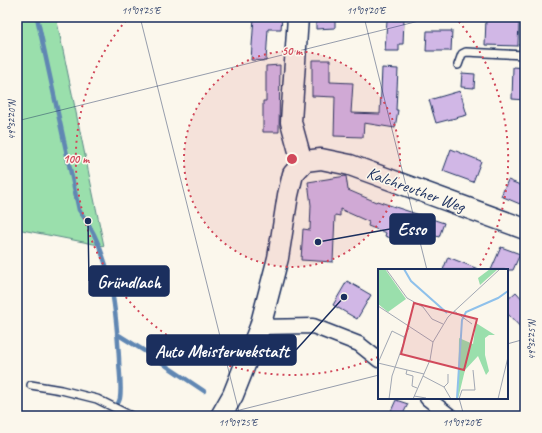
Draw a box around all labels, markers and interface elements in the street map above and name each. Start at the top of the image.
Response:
text: 11°09'25"E [122,4,162,17]
text: 11°09'20"E [347,4,387,17]
text: 50 m [282,43,303,59]
text: 49°32'20"N [5,98,18,140]
text: 100 m [63,151,90,167]
centre of rings [285,152,299,166]
street label: Kalchreuther Weg [364,162,469,218]
callout: Esso [390,214,435,244]
text: Esso [398,218,428,240]
callout: Gründlach [89,266,169,296]
inset map [378,269,508,399]
text: Gründlach [97,271,161,293]
text: 49°32'25"N [525,318,538,360]
callout: Auto Meisterwekstatt [147,335,296,365]
text: Auto Meisterwekstatt [155,340,291,362]
text: 11°09'25"E [219,416,259,429]
text: 11°09'20"E [443,416,483,429]

